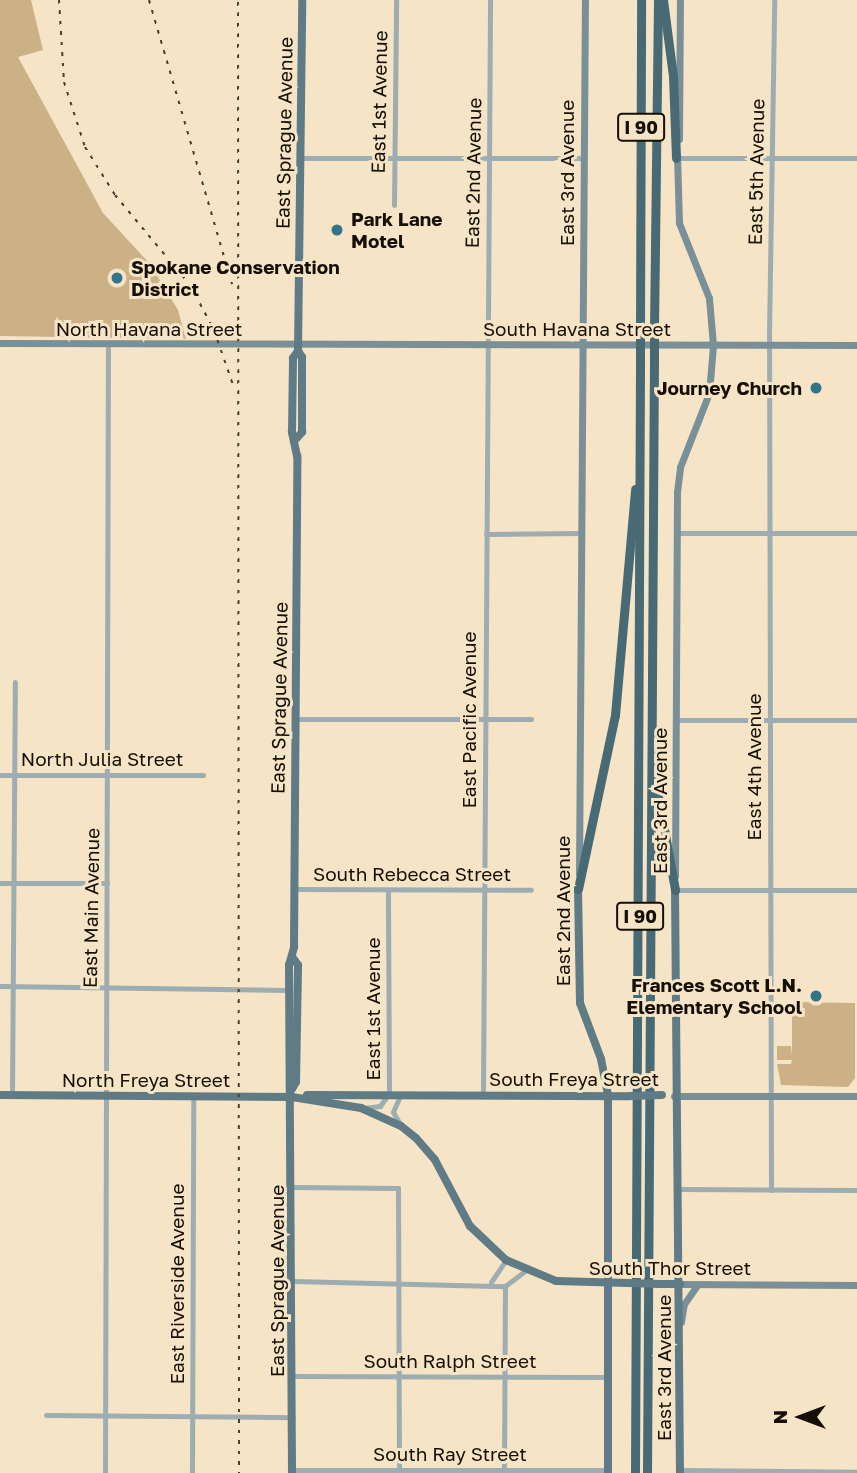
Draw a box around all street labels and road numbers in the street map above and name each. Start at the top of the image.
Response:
street label: East 1st Avenue [366,30,392,174]
street label: East Sprague Avenue [271,37,297,229]
street label: East 2nd Avenue [460,97,486,249]
street label: East 5th Avenue [743,98,769,246]
street label: East 3rd Avenue [556,100,578,246]
road number: I 90 [616,112,666,142]
street label: North Havana Street [56,318,242,340]
street label: South Havana Street [483,318,671,340]
street label: East Sprague Avenue [266,602,292,794]
street label: East Pacific Avenue [458,631,480,809]
street label: East 4th Avenue [743,693,765,841]
street label: East 3rd Avenue [649,728,671,874]
street label: North Julia Street [21,748,183,770]
street label: East Main Avenue [78,828,104,988]
street label: East 2nd Avenue [552,836,574,986]
street label: South Rebecca Street [313,863,511,885]
road number: I 90 [616,902,664,931]
street label: East 1st Avenue [362,937,384,1081]
street label: South Freya Street [489,1068,659,1090]
street label: North Freya Street [62,1069,230,1091]
street label: East Riverside Avenue [166,1184,188,1384]
street label: East Sprague Avenue [266,1185,288,1377]
street label: South Thor Street [589,1257,751,1279]
street label: East 3rd Avenue [653,1295,675,1441]
street label: South Ralph Street [364,1350,536,1372]
street label: South Ray Street [373,1443,527,1465]

